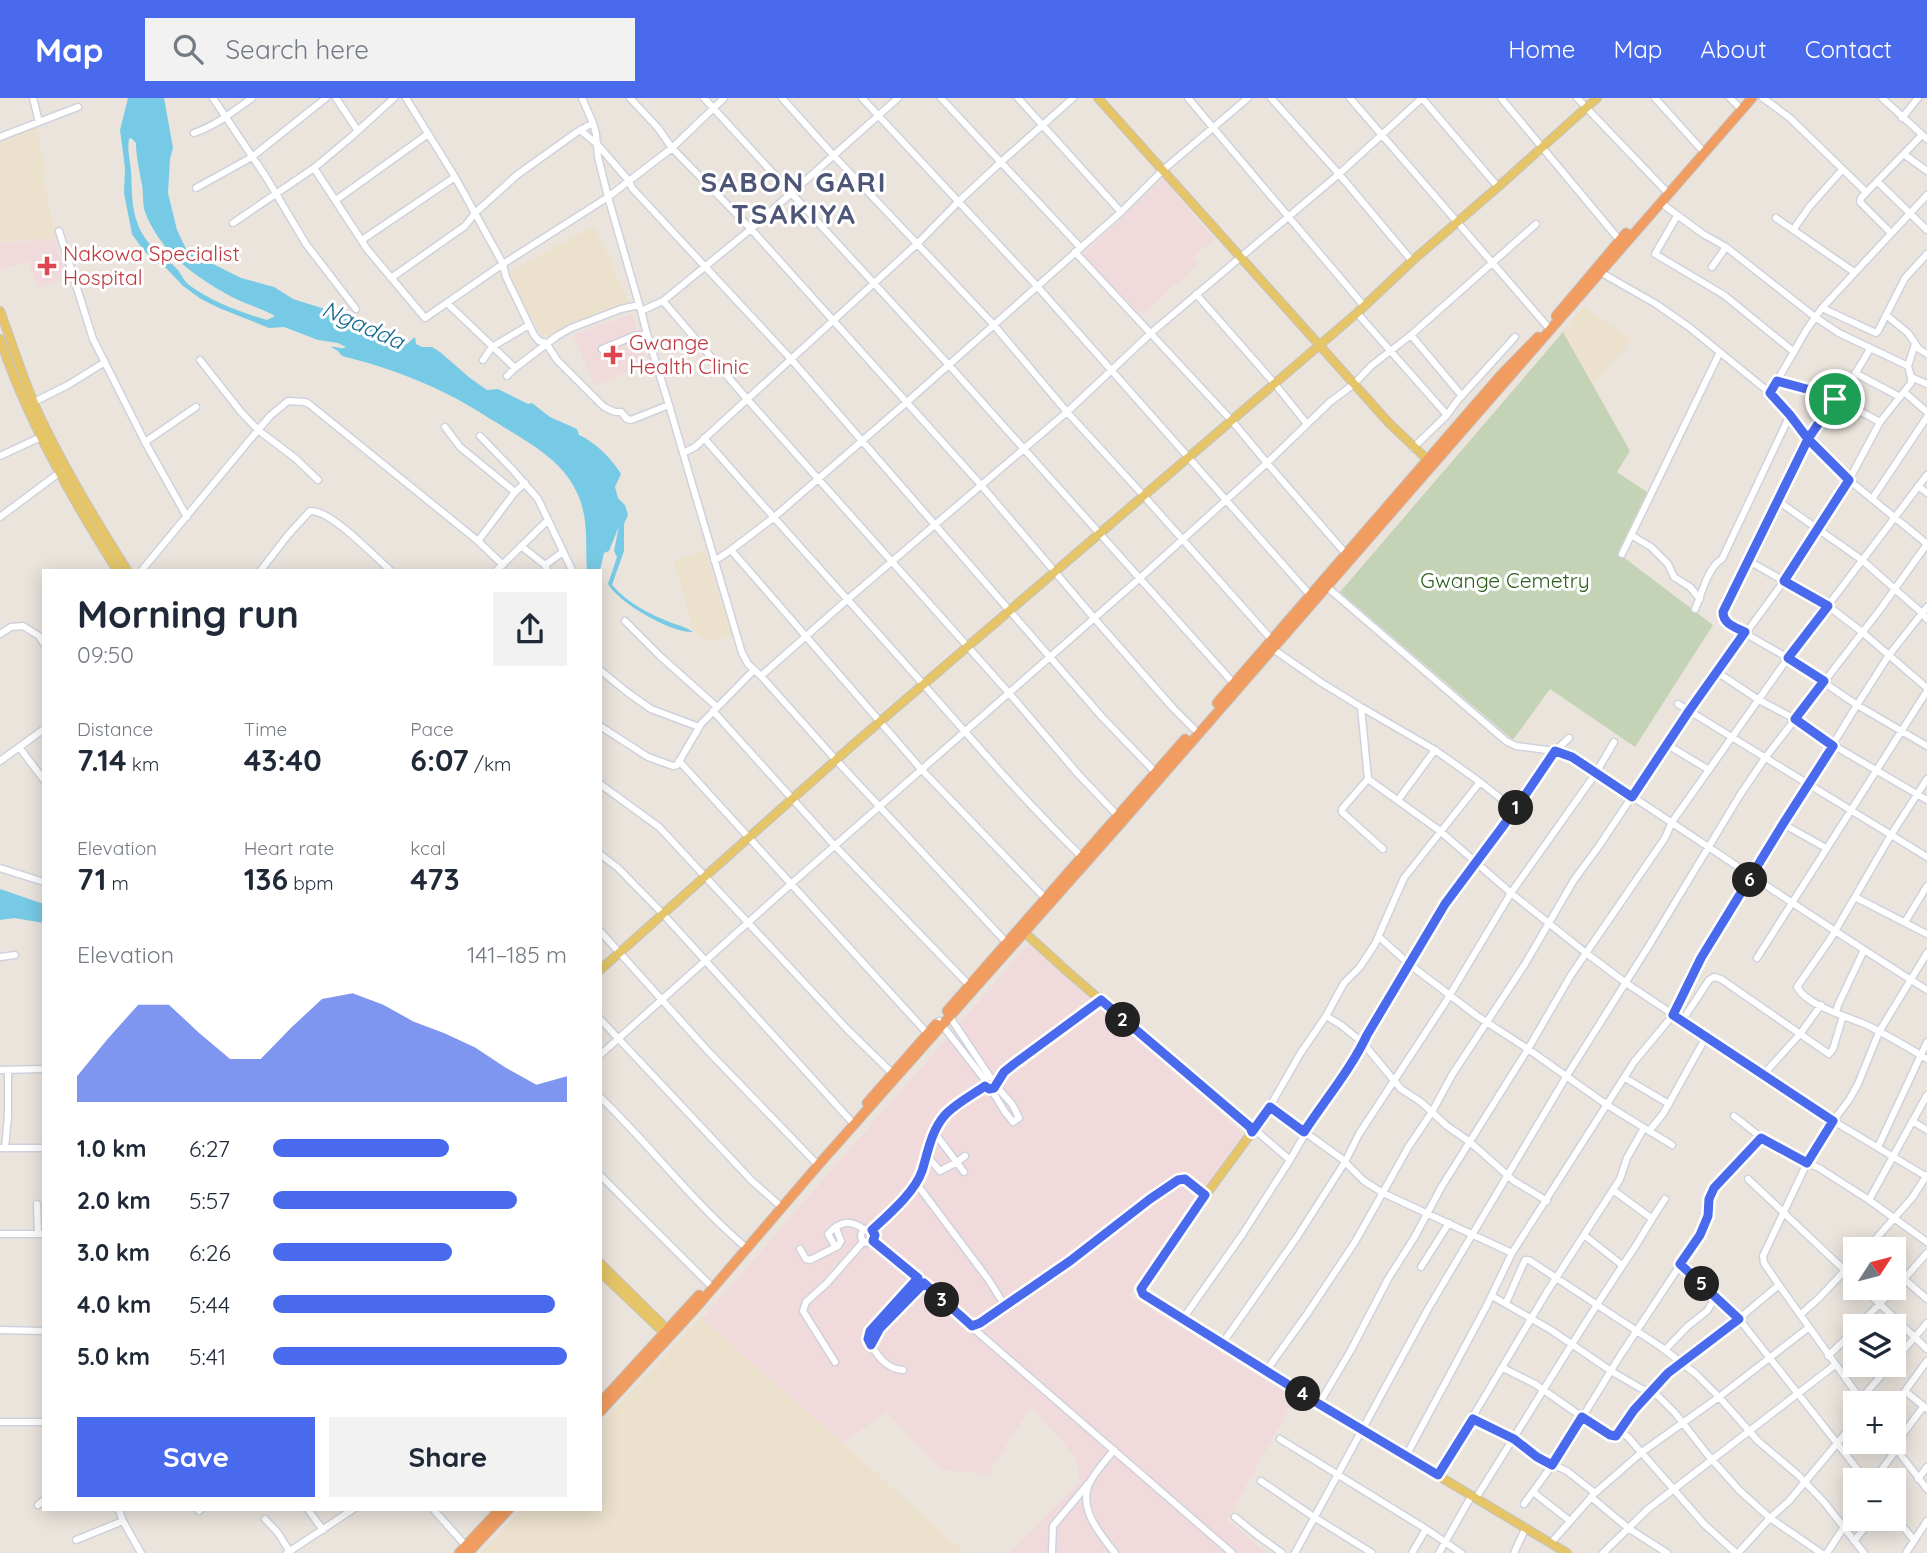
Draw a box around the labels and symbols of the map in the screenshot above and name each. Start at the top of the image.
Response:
district label: SABON GARI TSAKIYA [701,164,887,231]
place label: Nakowa Specialist Hospital [63,240,240,290]
marker: Nakowa Specialist Hospital [37,256,57,276]
water label: Ngadda [318,294,410,356]
place label: Gwange Health Clinic [629,329,749,379]
marker: Gwange Health Clinic [603,345,623,365]
pin [1805,369,1865,429]
park label: Gwange Cemetry [1420,567,1590,593]
pin: 1 [1498,790,1534,826]
pin: 6 [1732,862,1768,898]
pin: 2 [1106,1002,1140,1038]
north arrow [1843,1237,1906,1300]
pin: 5 [1684,1266,1720,1302]
pin: 3 [925,1282,960,1318]
pin: 4 [1286,1376,1320,1412]

